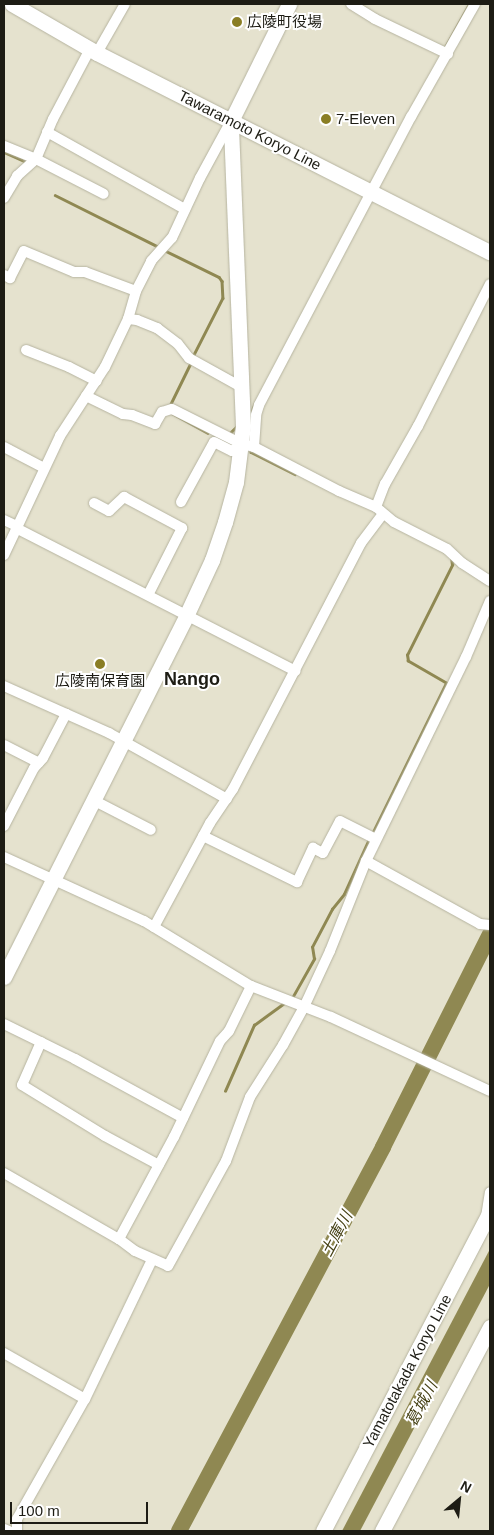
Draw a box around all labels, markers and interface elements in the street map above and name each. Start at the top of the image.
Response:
place label: 広陵町役場 [247,13,322,31]
marker: 広陵町役場 [231,16,243,28]
street label: Tawaramoto Koryo Line [176,86,324,174]
place label: 7-Eleven [336,110,395,128]
marker: 7-Eleven [320,113,332,125]
marker: 広陵南保育園 [94,658,106,670]
district label: Nango [164,668,220,690]
place label: 広陵南保育園 [55,672,145,690]
water label: 土庫川 [317,1208,357,1260]
street label: Yamatotakada Koryo Line [359,1291,455,1451]
water label: 葛城川 [402,1378,442,1430]
north arrow [434,1475,484,1525]
text: N [458,1477,474,1496]
scale bar [12,1492,150,1524]
text: 100 m [18,1502,60,1519]

